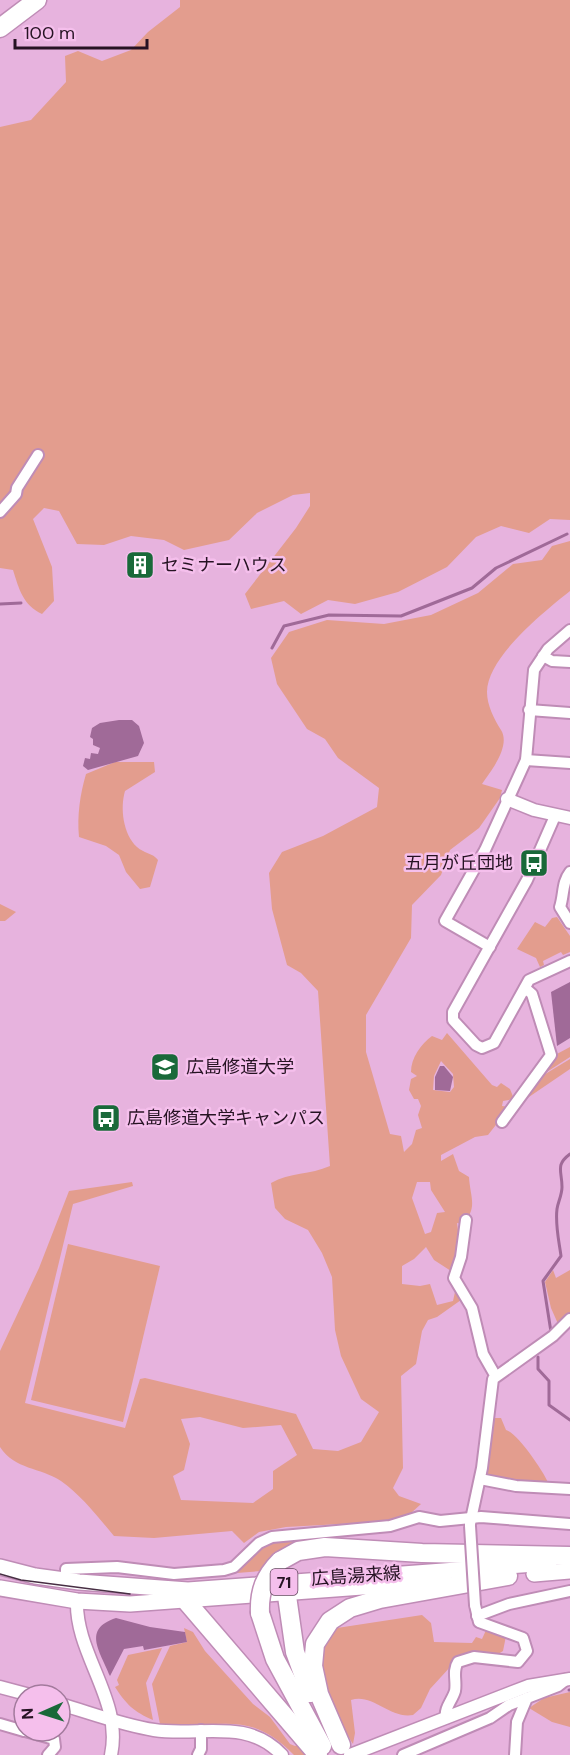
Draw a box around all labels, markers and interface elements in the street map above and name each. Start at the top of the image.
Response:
scale bar [15,12,147,50]
text: 100 m [24,21,75,45]
building icon: セミナーハウス [124,549,156,581]
place label: セミナーハウス [161,553,287,577]
bus stop icon: 五月が丘団地 [518,847,550,879]
place label: 五月が丘団地 [405,851,513,875]
school or university icon: 広島修道大学 [149,1051,181,1083]
place label: 広島修道大学 [186,1055,294,1079]
bus stop icon: 広島修道大学キャンパス [90,1102,122,1134]
place label: 広島修道大学キャンパス [127,1106,325,1130]
street label: 広島湯来線 [310,1561,402,1591]
road number: 71 [270,1569,298,1595]
north arrow [12,1683,72,1743]
text: N [17,1707,38,1720]

